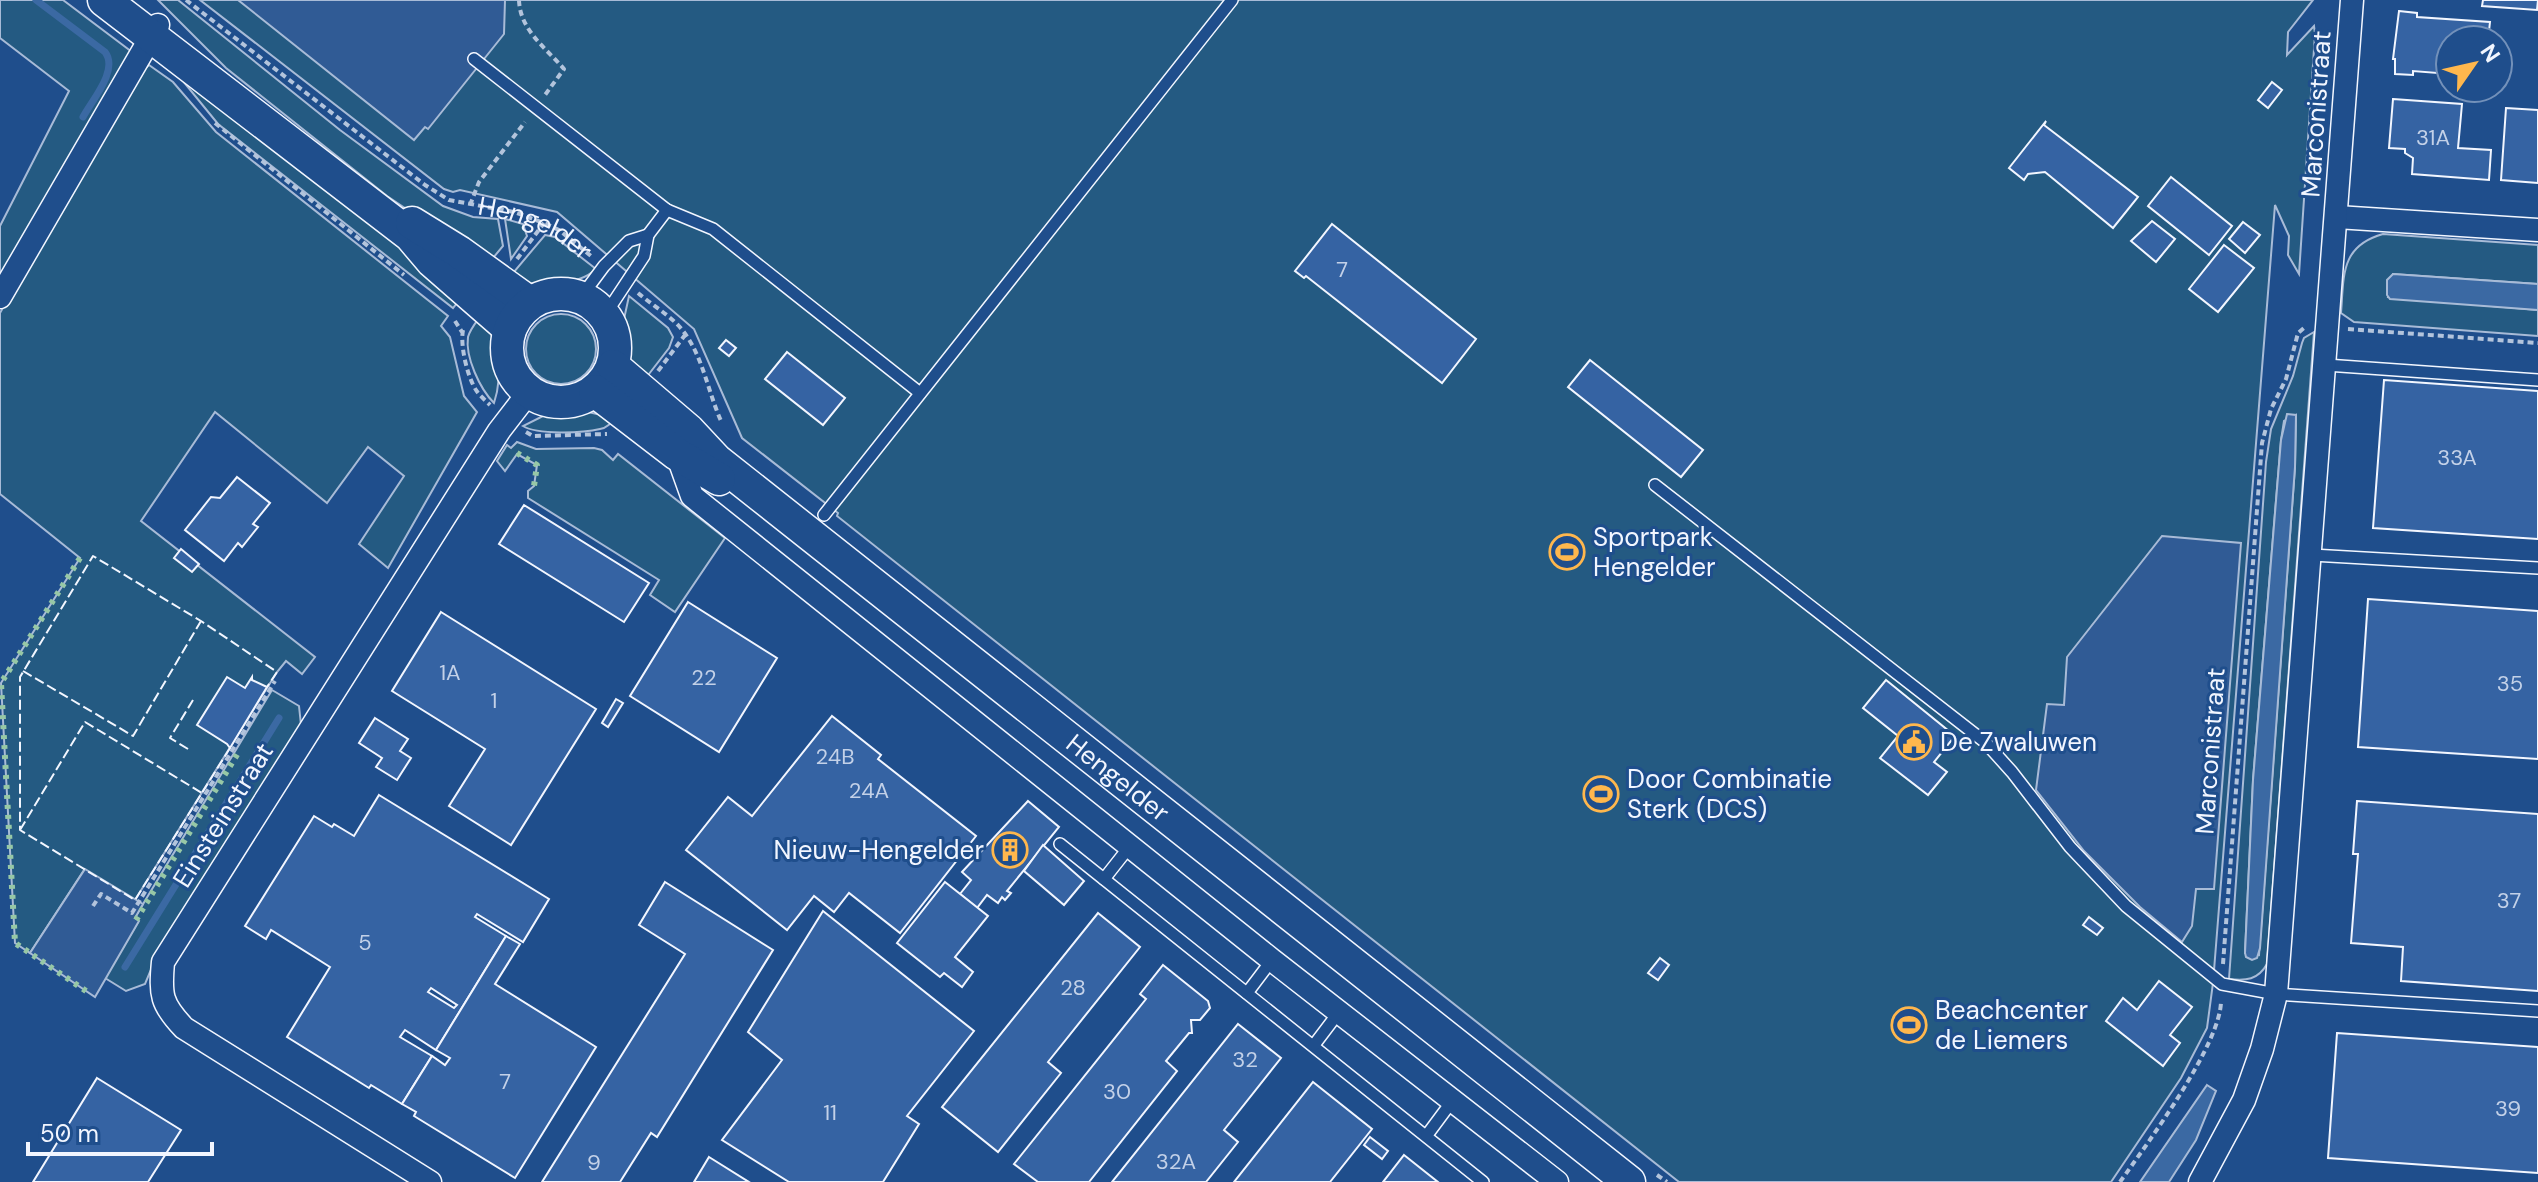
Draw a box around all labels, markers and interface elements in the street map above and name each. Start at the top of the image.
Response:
north arrow [2434,24,2514,104]
street label: Marconistraat [2293,30,2339,198]
text: N [2474,38,2507,68]
house number: 31A [2416,123,2450,152]
street label: Hengelder [476,189,599,267]
house number: 7 [1336,255,1348,284]
house number: 33A [2437,443,2477,472]
place label: Sportpark Hengelder [1593,520,1716,584]
sports icon: Sportpark Hengelder [1548,533,1586,571]
house number: 1A [439,658,461,687]
house number: 22 [691,663,717,692]
street label: Marconistraat [2187,667,2233,835]
house number: 35 [2497,669,2523,698]
house number: 1 [491,686,497,715]
public building icon: De Zwaluwen [1895,723,1933,761]
place label: De Zwaluwen [1940,725,2097,759]
street label: Hengelder [1059,726,1177,829]
street label: Einsteinstraat [165,736,281,894]
house number: 24B [816,742,854,771]
place label: Door Combinatie Sterk (DCS) [1627,762,1832,826]
sports icon: Door Combinatie Sterk (DCS) [1582,775,1620,813]
house number: 24A [849,776,889,805]
building icon: Nieuw-Hengelder [991,831,1029,869]
place label: Nieuw-Hengelder [774,833,984,867]
house number: 37 [2497,886,2521,915]
house number: 5 [358,928,372,957]
house number: 28 [1060,973,1086,1002]
place label: Beachcenter de Liemers [1935,993,2088,1057]
sports icon: Beachcenter de Liemers [1890,1006,1928,1044]
house number: 32 [1232,1045,1258,1074]
house number: 7 [499,1067,511,1096]
house number: 30 [1103,1077,1131,1106]
house number: 39 [2495,1094,2521,1123]
house number: 11 [823,1098,837,1127]
scale bar [28,1106,212,1156]
text: 50 m [40,1118,99,1149]
house number: 32A [1156,1147,1196,1176]
house number: 9 [587,1148,601,1177]

